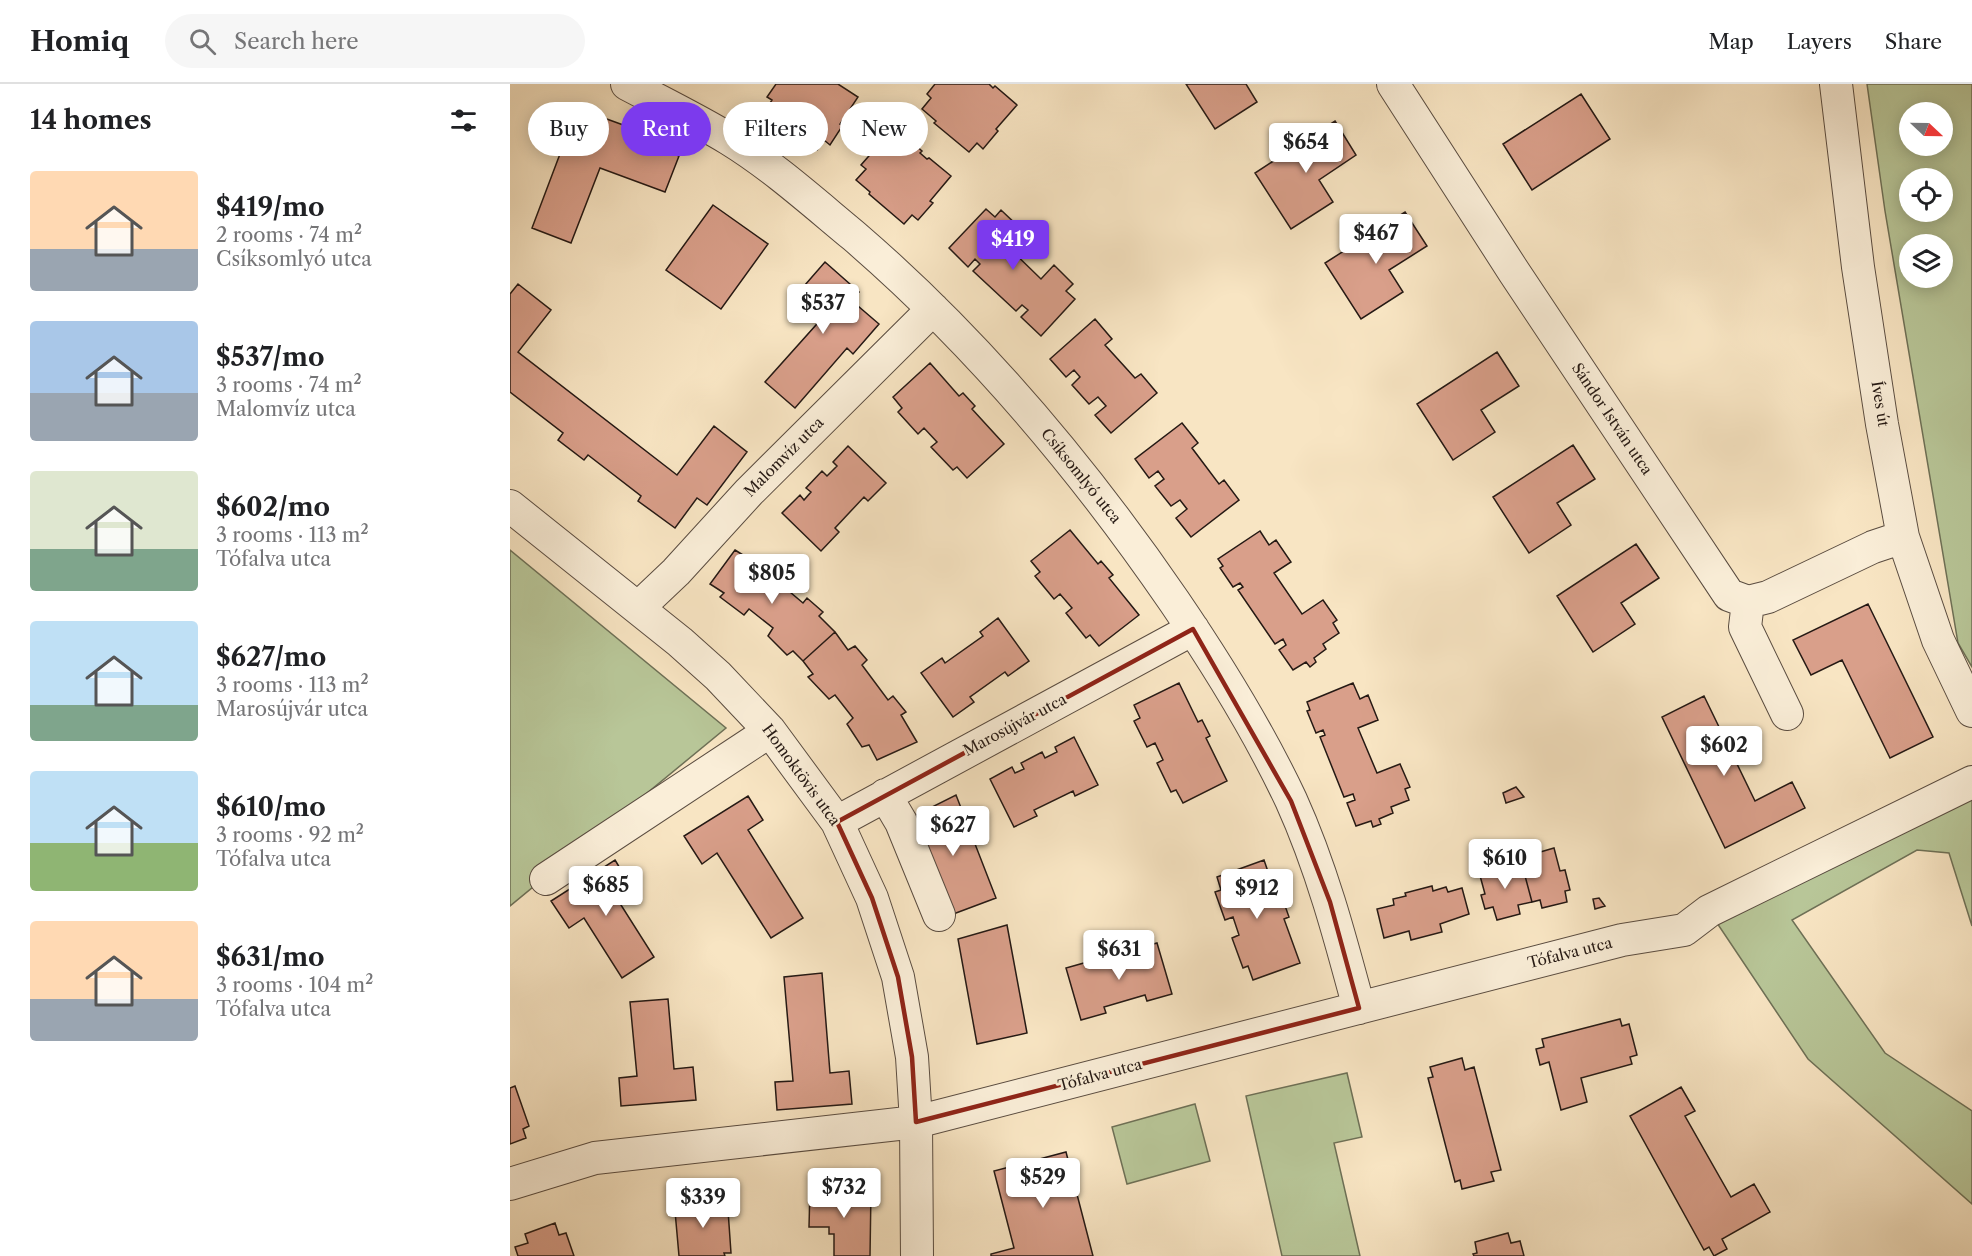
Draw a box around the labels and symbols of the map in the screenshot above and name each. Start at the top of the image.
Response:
north arrow [1899,102,1953,156]
pin: $654 [1270,123,1342,174]
pin: $467 [1340,214,1412,265]
pin: $419 [977,220,1049,271]
pin: $537 [787,284,859,335]
street label: Sándor István utca [1568,359,1657,478]
street label: Íves út [1867,380,1894,429]
street label: Malomvíz utca [740,413,828,500]
street label: Csíksomlyó utca [1037,424,1126,527]
pin: $805 [736,554,808,605]
street label: Marosújvár utca [960,689,1070,760]
street label: Homoktövis utca [758,720,845,829]
pin: $602 [1688,726,1760,777]
pin: $627 [917,806,989,857]
pin: $610 [1469,839,1541,890]
pin: $685 [570,866,642,917]
pin: $912 [1221,869,1293,920]
pin: $631 [1083,930,1155,981]
street label: Tófalva utca [1526,933,1614,972]
street label: Tófalva utca [1056,1054,1144,1095]
pin: $529 [1007,1158,1079,1209]
pin: $732 [808,1168,880,1219]
pin: $339 [667,1178,739,1229]

